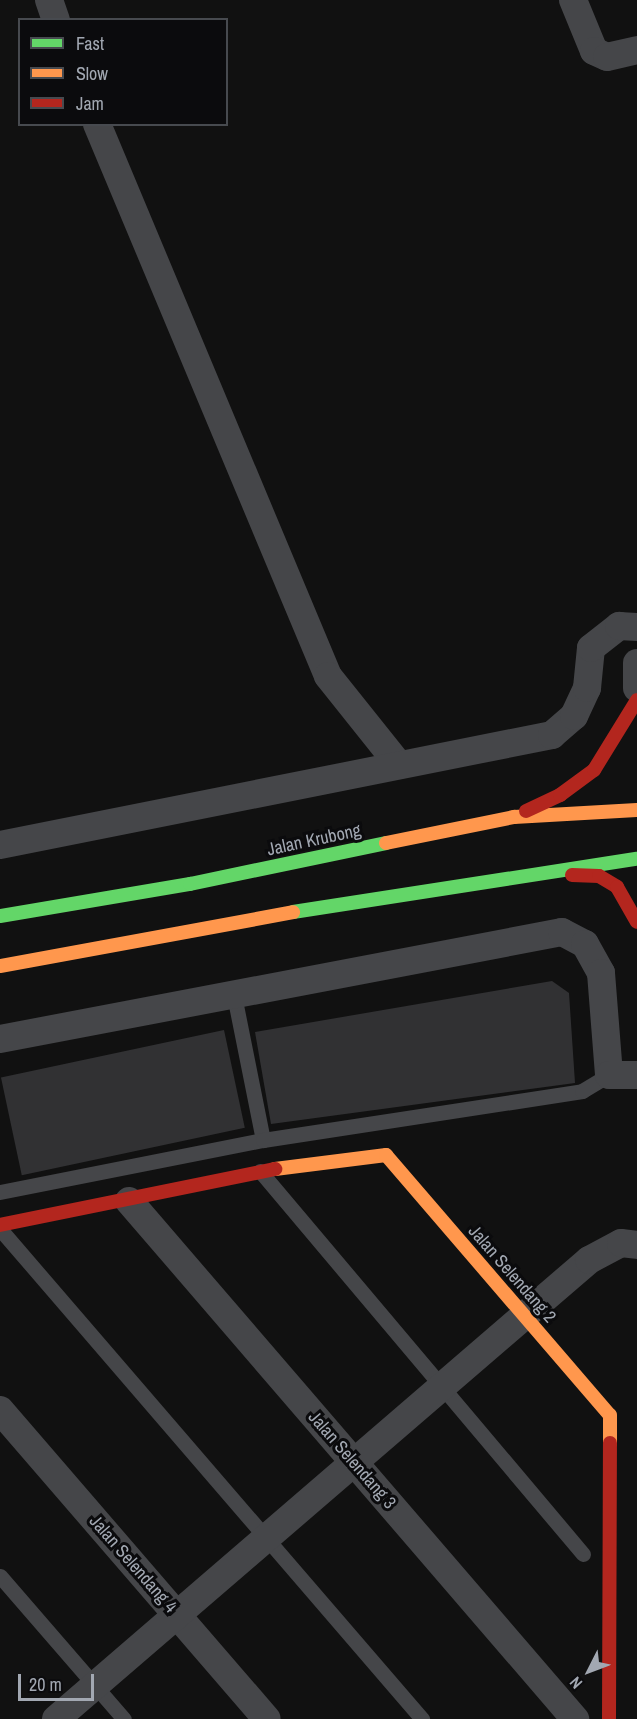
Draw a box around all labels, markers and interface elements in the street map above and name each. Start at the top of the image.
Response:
legend [18,18,228,126]
text: Fast [76,31,104,56]
text: Slow [76,61,108,86]
text: Jam [76,91,104,116]
street label: Jalan Krubong [265,820,363,860]
street label: Jalan Selendang 2 [464,1221,560,1327]
street label: Jalan Selendang 3 [304,1407,400,1513]
street label: Jalan Selendang 4 [85,1511,181,1617]
north arrow [559,1641,619,1701]
scale bar [21,1662,98,1700]
text: 20 m [29,1672,62,1697]
text: N [564,1672,587,1694]

